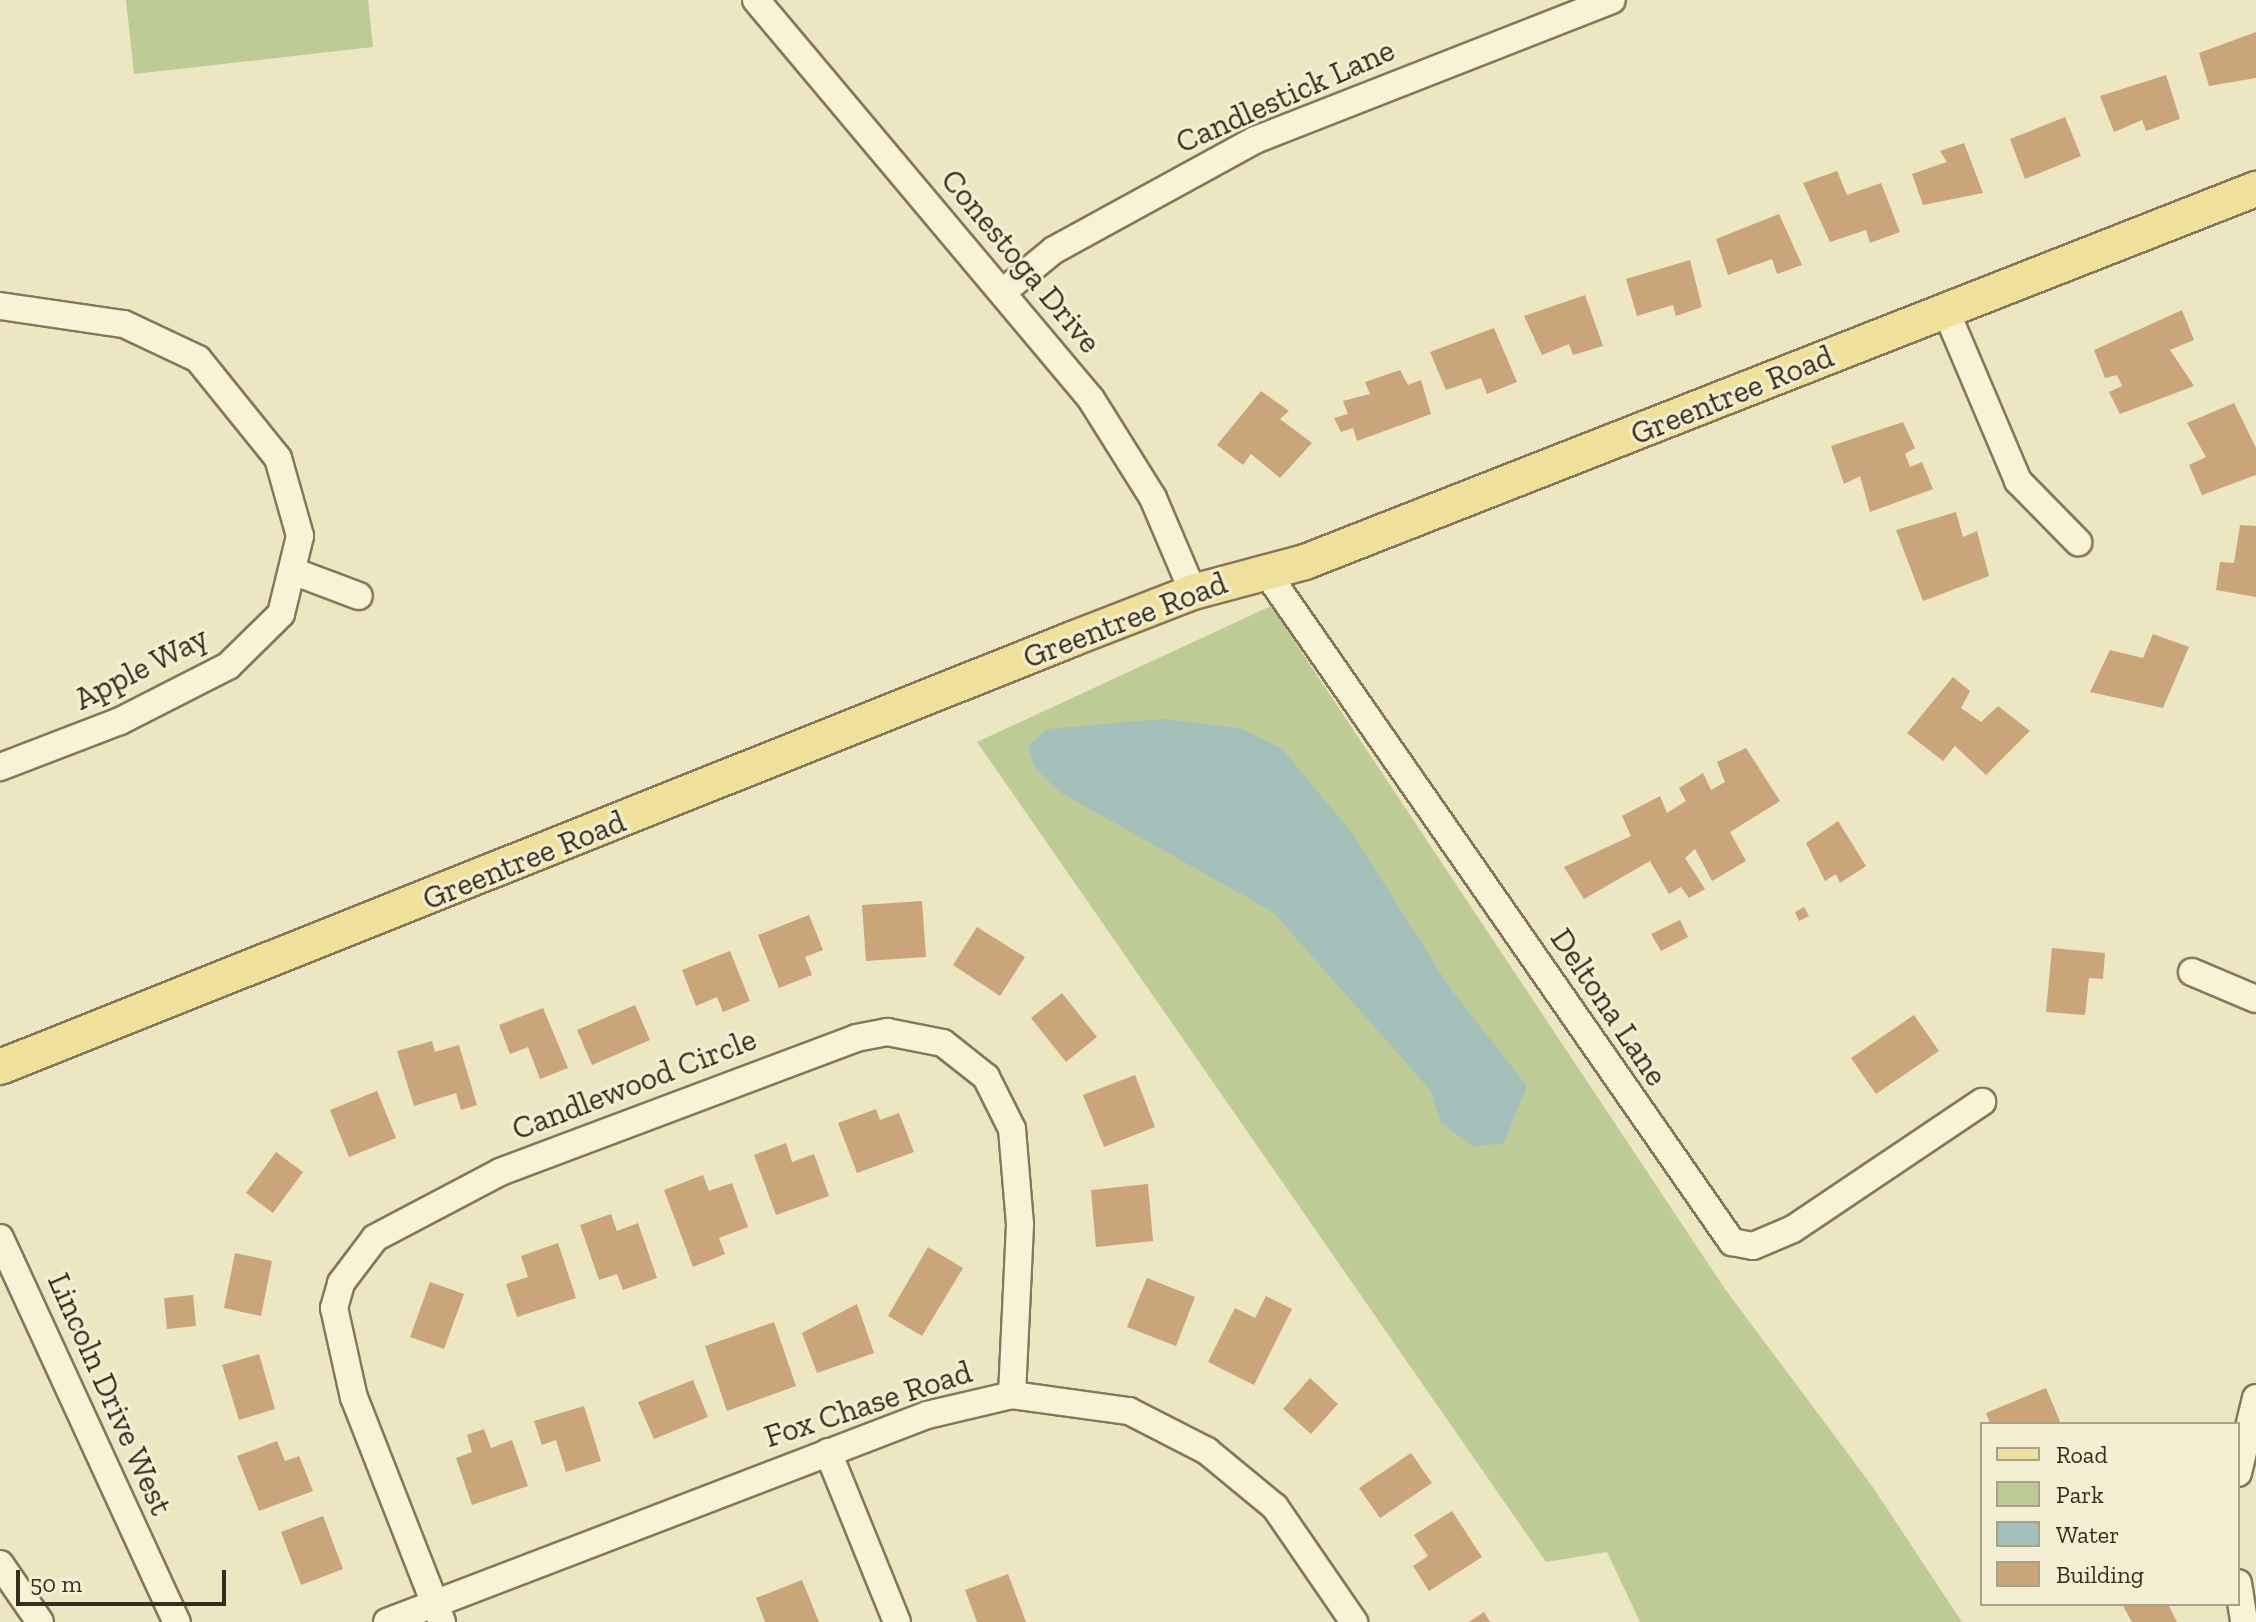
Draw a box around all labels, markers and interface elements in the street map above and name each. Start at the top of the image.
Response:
street label: Candlestick Lane [1170,31,1400,161]
street label: Conestoga Drive [933,161,1109,361]
street label: Greentree Road [1625,337,1839,453]
street label: Greentree Road [1018,563,1232,677]
street label: Apple Way [67,618,215,718]
street label: Greentree Road [417,802,631,918]
street label: Deltona Lane [1542,921,1676,1093]
street label: Candlewood Circle [506,1020,762,1148]
street label: Lincoln Drive West [39,1267,181,1521]
street label: Fox Chase Road [759,1352,977,1456]
legend [1980,1422,2240,1606]
text: Road [2056,1440,2108,1469]
text: Park [2056,1480,2104,1509]
text: Water [2056,1520,2119,1549]
scale bar [20,1554,230,1604]
text: Building [2056,1560,2144,1589]
text: 50 m [30,1569,82,1598]

